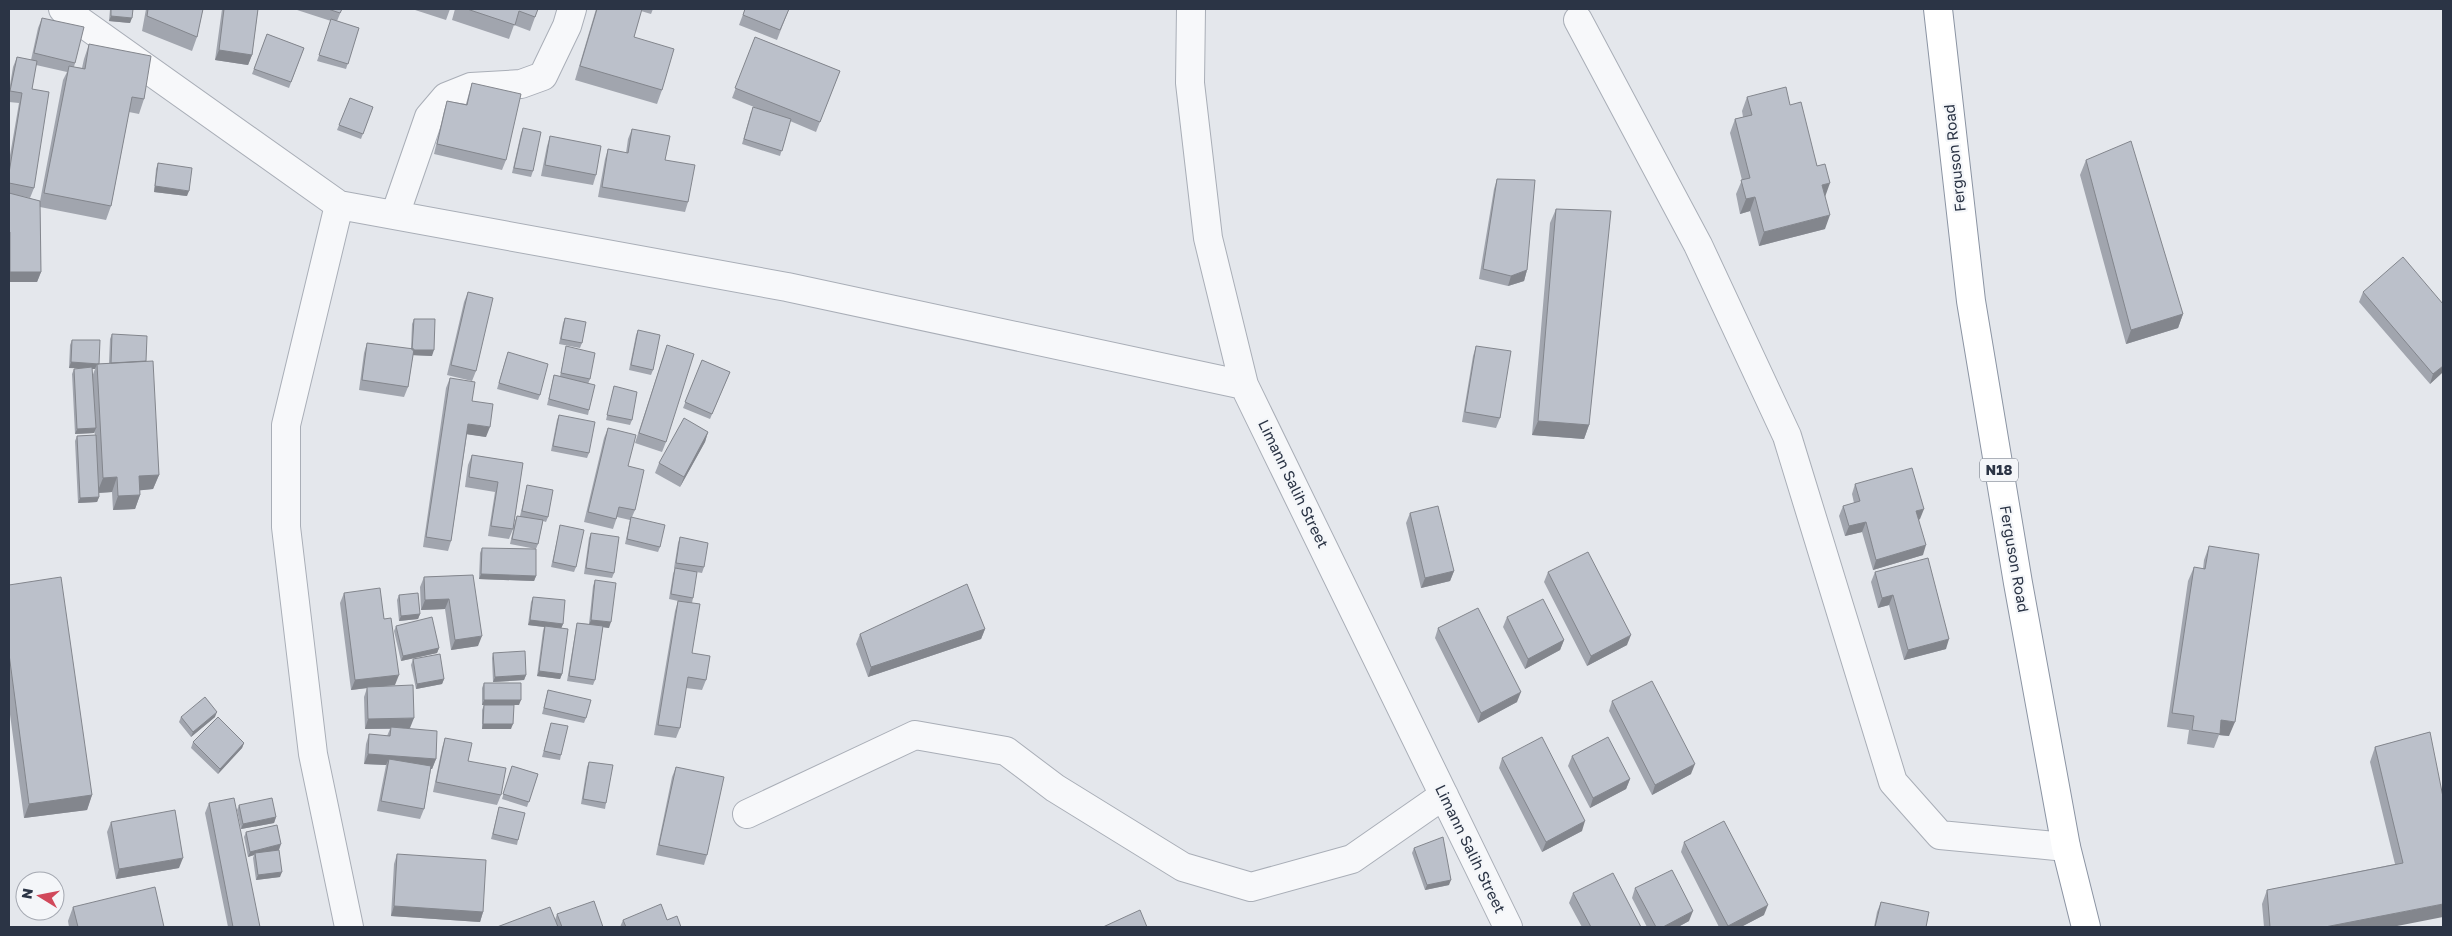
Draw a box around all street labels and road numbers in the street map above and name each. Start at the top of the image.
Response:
street label: Ferguson Road [1939,103,1969,213]
street label: Limann Salih Street [1255,416,1333,551]
road number: N18 [1980,458,2018,482]
street label: Ferguson Road [1997,504,2033,614]
street label: Limann Salih Street [1432,781,1510,916]

